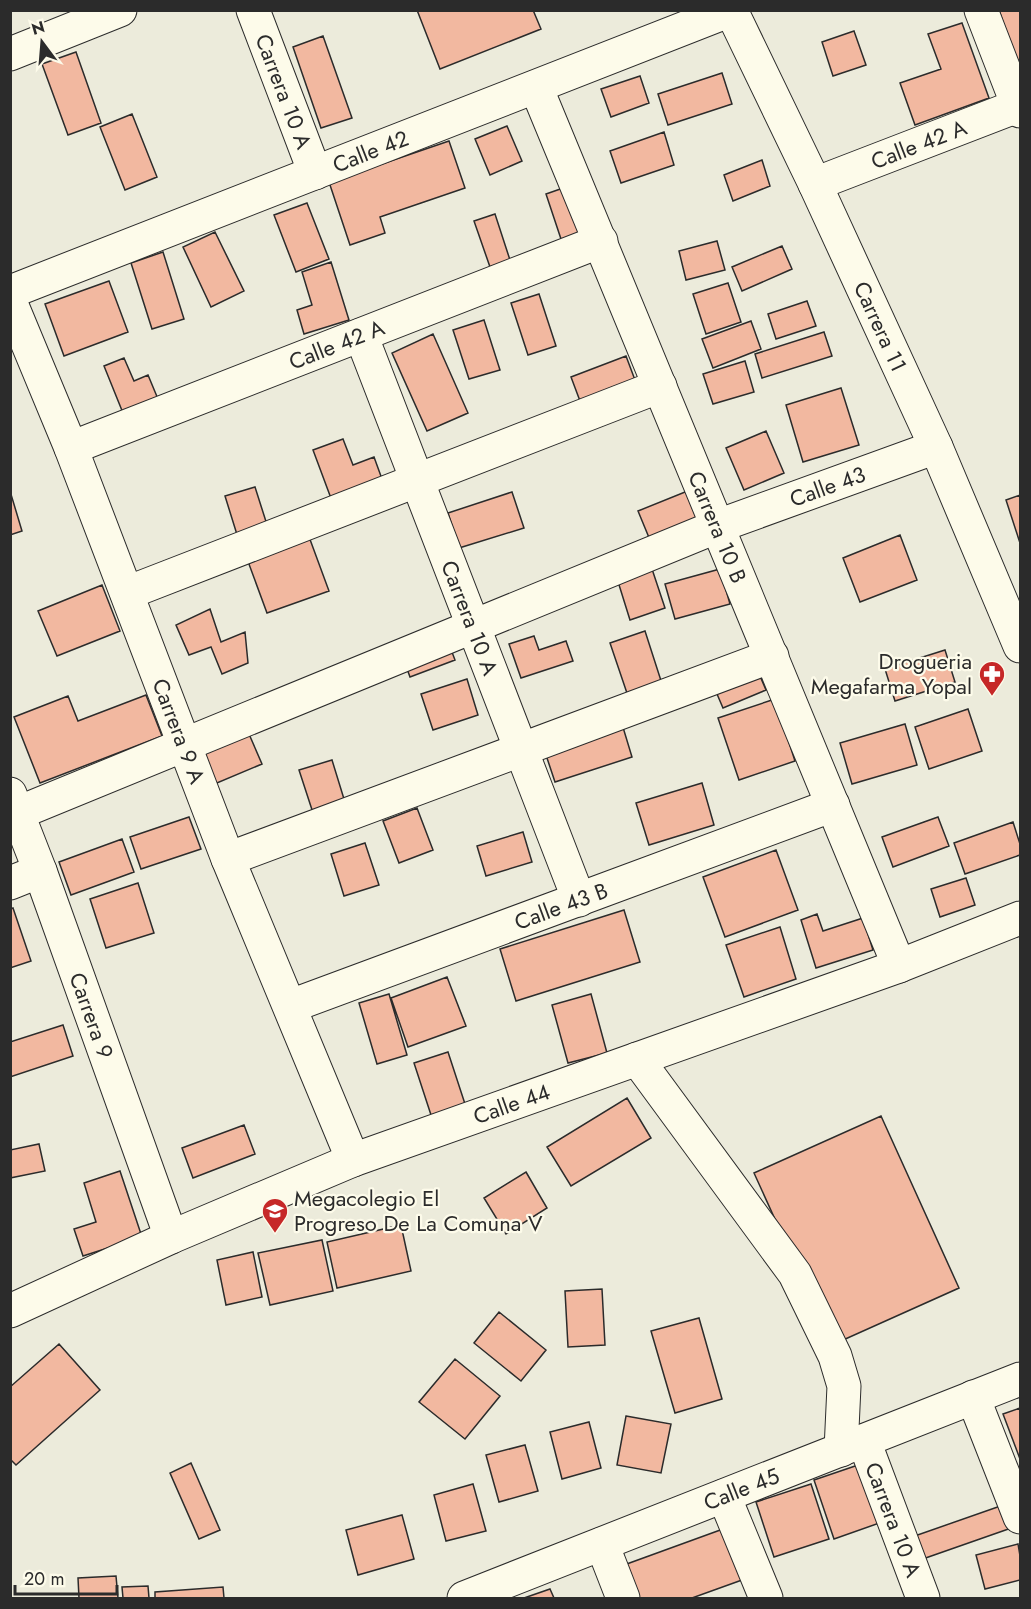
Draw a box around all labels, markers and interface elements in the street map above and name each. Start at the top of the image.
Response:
north arrow [12,12,72,72]
text: N [29,15,47,41]
street label: Carrera 10 A [248,29,321,154]
street label: Calle 42 A [866,111,972,177]
street label: Calle 42 [328,122,413,180]
street label: Carrera 11 [846,276,915,377]
street label: Calle 42 A [284,311,389,377]
street label: Calle 43 [785,458,870,515]
street label: Carrera 10 B [680,466,755,588]
street label: Carrera 10 A [433,556,507,680]
place label: Drogueria Megafarma Yopal [811,645,972,702]
pharmacy icon: Drogueria Megafarma Yopal [977,659,1007,697]
street label: Carrera 9 A [144,674,214,789]
street label: Calle 43 B [510,874,612,938]
street label: Carrera 9 [62,968,122,1063]
street label: Calle 44 [469,1075,554,1132]
place label: Megacolegio El Progreso De La Comuna V [294,1182,543,1239]
school or university icon: Megacolegio El Progreso De La Comuna V [260,1196,290,1234]
street label: Carrera 10 A [857,1457,930,1582]
street label: Calle 45 [699,1459,784,1518]
scale bar [15,1558,117,1596]
text: 20 m [24,1566,64,1592]

